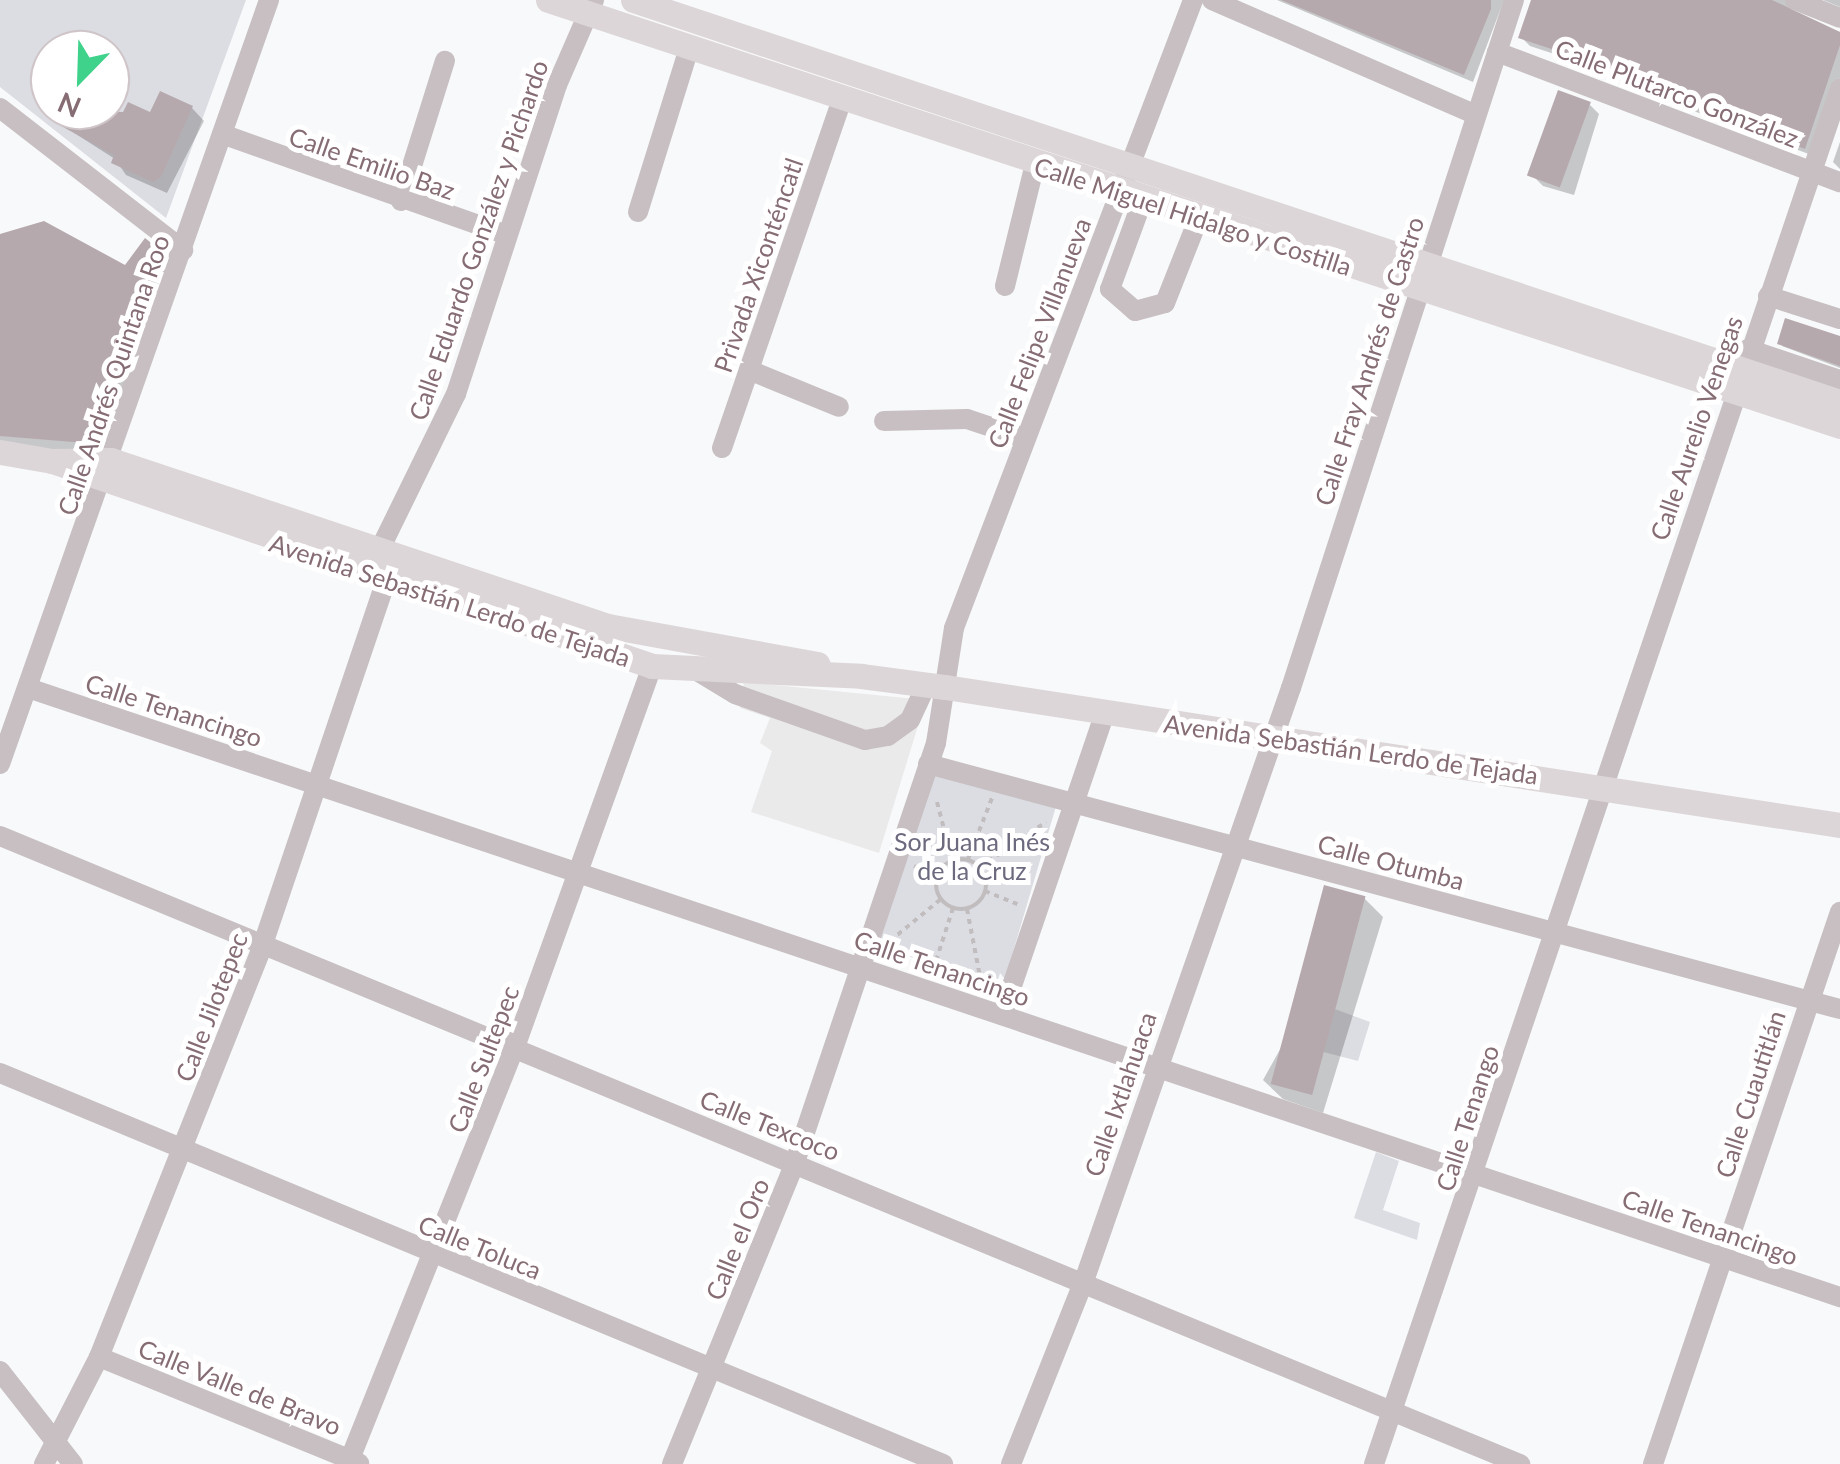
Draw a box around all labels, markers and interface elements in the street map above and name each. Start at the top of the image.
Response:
north arrow [30,30,130,130]
street label: Calle Plutarco González [1551,33,1803,153]
street label: Calle Eduardo González y Pichardo [402,55,554,425]
text: N [52,86,86,126]
street label: Calle Emilio Baz [285,121,459,205]
street label: Calle Miguel Hidalgo y Costilla [1030,150,1356,282]
street label: Privada Xiconténcatl [707,154,809,376]
street label: Calle Fray Andrés de Castro [1308,212,1430,510]
street label: Calle Felipe Villanueva [981,213,1097,453]
street label: Calle Andrés Quintana Roo [51,231,175,519]
street label: Calle Aurelio Venegas [1643,311,1749,545]
street label: Avenida Sebastián Lerdo de Tejada [266,527,634,673]
street label: Calle Tenancingo [82,667,266,753]
street label: Avenida Sebastián Lerdo de Tejada [1162,708,1540,790]
park label: Sor Juana Inés de la Cruz [893,827,1051,886]
street label: Calle Otumba [1314,828,1468,896]
street label: Calle Tenancingo [850,924,1034,1012]
street label: Calle Jilotepec [169,928,253,1086]
street label: Calle Sultepec [441,981,525,1137]
street label: Calle Cuautitlán [1709,1007,1791,1181]
street label: Calle Ixtlahuaca [1078,1008,1162,1180]
street label: Calle Tenango [1429,1041,1505,1195]
street label: Calle Texcoco [695,1083,845,1167]
street label: Calle el Oro [699,1174,775,1304]
street label: Calle Tenancingo [1618,1183,1802,1271]
street label: Calle Toluca [414,1209,546,1285]
street label: Calle Valle de Bravo [134,1333,346,1441]

